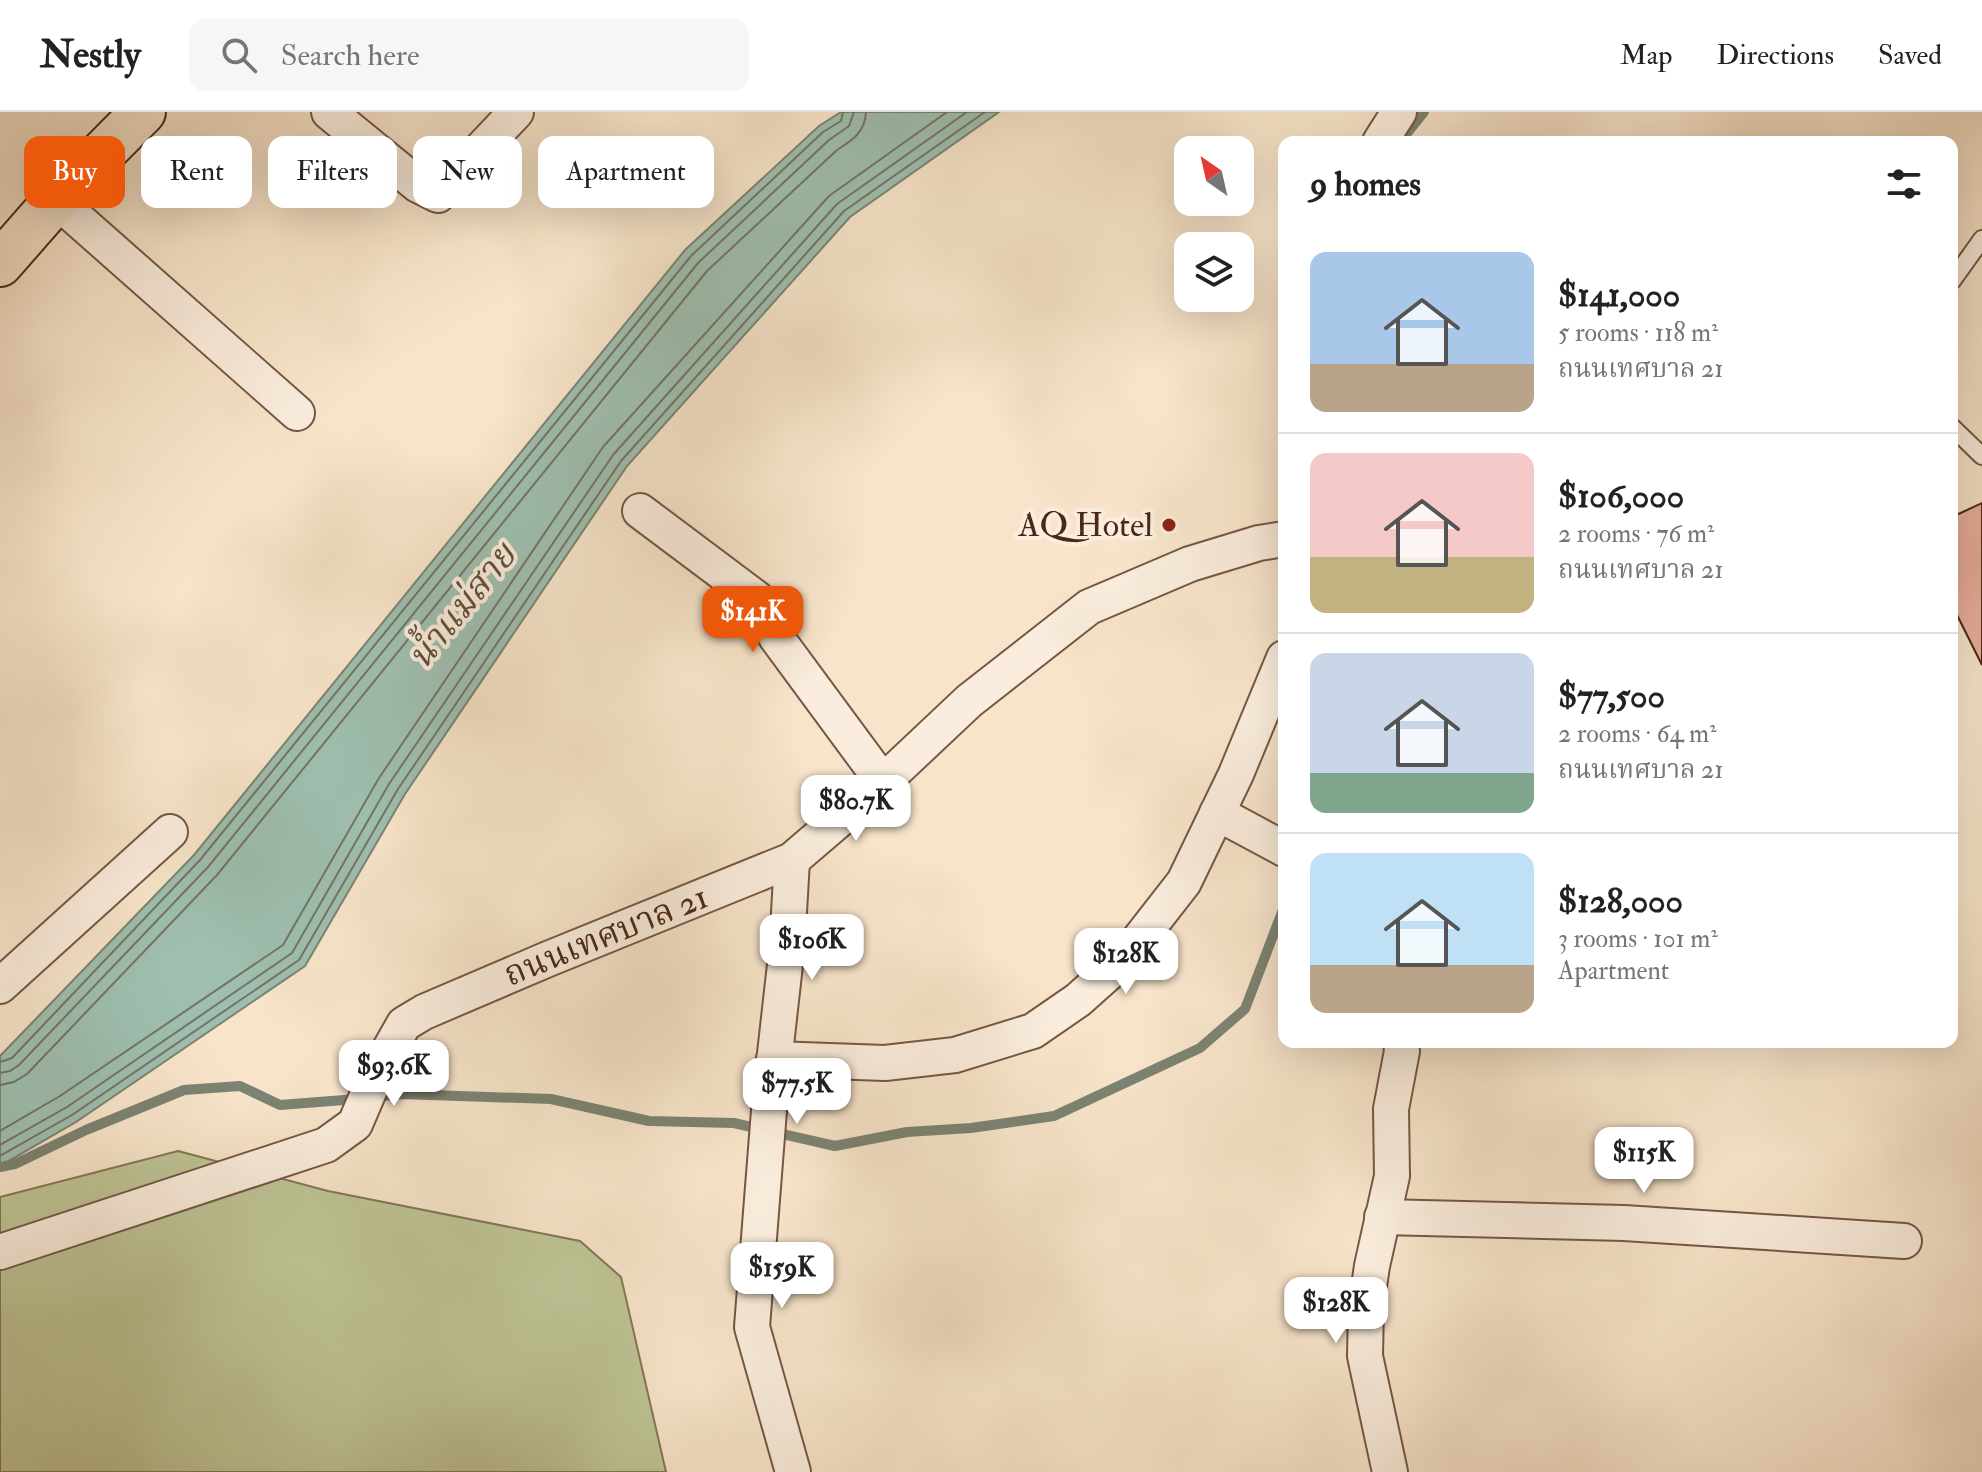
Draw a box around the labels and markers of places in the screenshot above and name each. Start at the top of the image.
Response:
place label: AQ Hotel [1017,504,1153,547]
marker: AQ Hotel [1160,516,1178,534]
pin: $141K [697,586,809,654]
pin: $80.7K [791,775,921,843]
pin: $106K [756,914,868,982]
pin: $128K [1070,928,1182,996]
pin: $93.6K [329,1040,459,1108]
pin: $77.5K [732,1058,862,1126]
pin: $115K [1588,1127,1700,1195]
pin: $159K [726,1242,838,1310]
pin: $128K [1280,1277,1392,1345]

